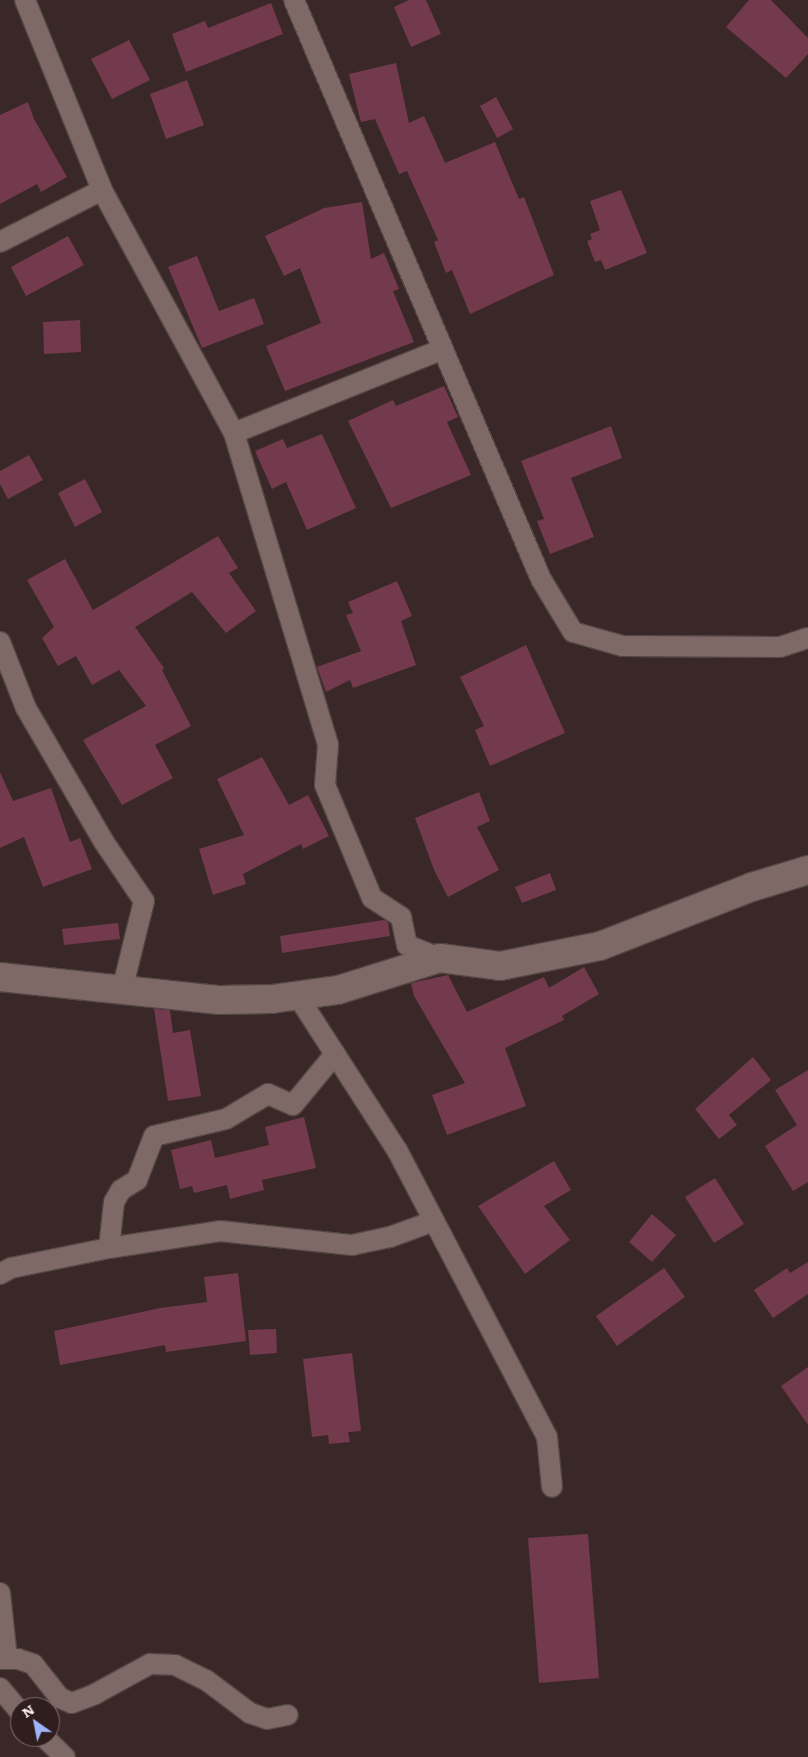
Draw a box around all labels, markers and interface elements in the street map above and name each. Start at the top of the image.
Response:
north arrow [10,1697,60,1747]
text: N [17,1699,38,1722]

